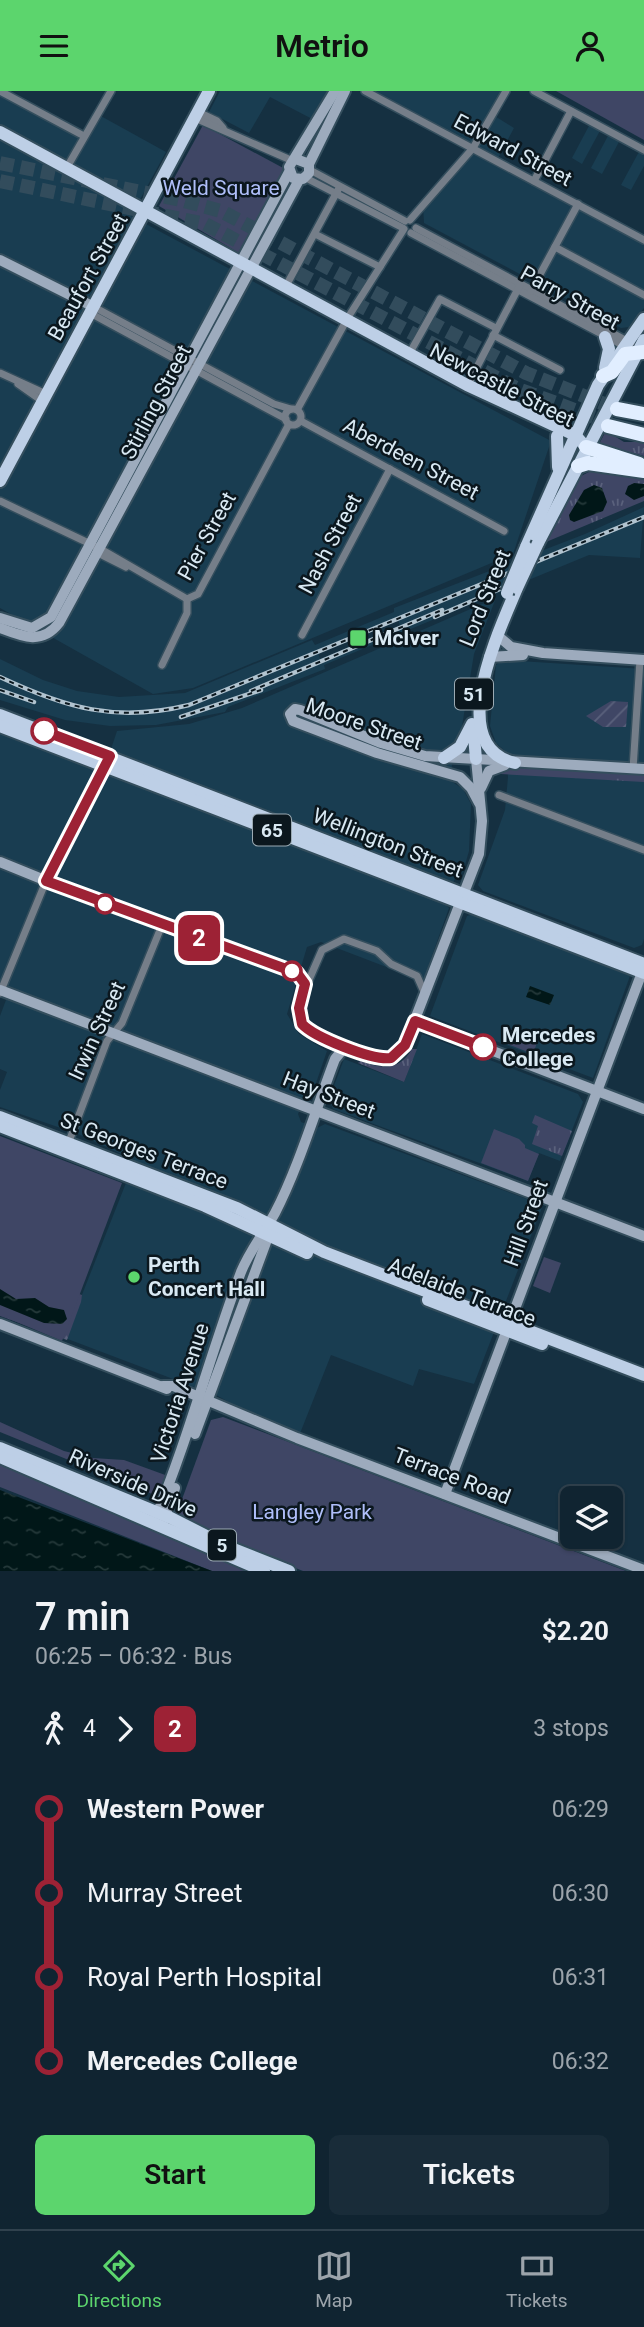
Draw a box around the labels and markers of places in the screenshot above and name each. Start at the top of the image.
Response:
place label: McIver [374,626,439,650]
marker: McIver [348,628,368,648]
unlabelled marker [31,718,57,744]
unlabelled marker [95,894,115,914]
unlabelled marker [282,961,302,981]
place label: Mercedes College [502,1023,596,1071]
marker: Mercedes College [470,1034,496,1060]
place label: Perth Concert Hall [148,1253,265,1301]
marker: Perth Concert Hall [126,1269,142,1285]

